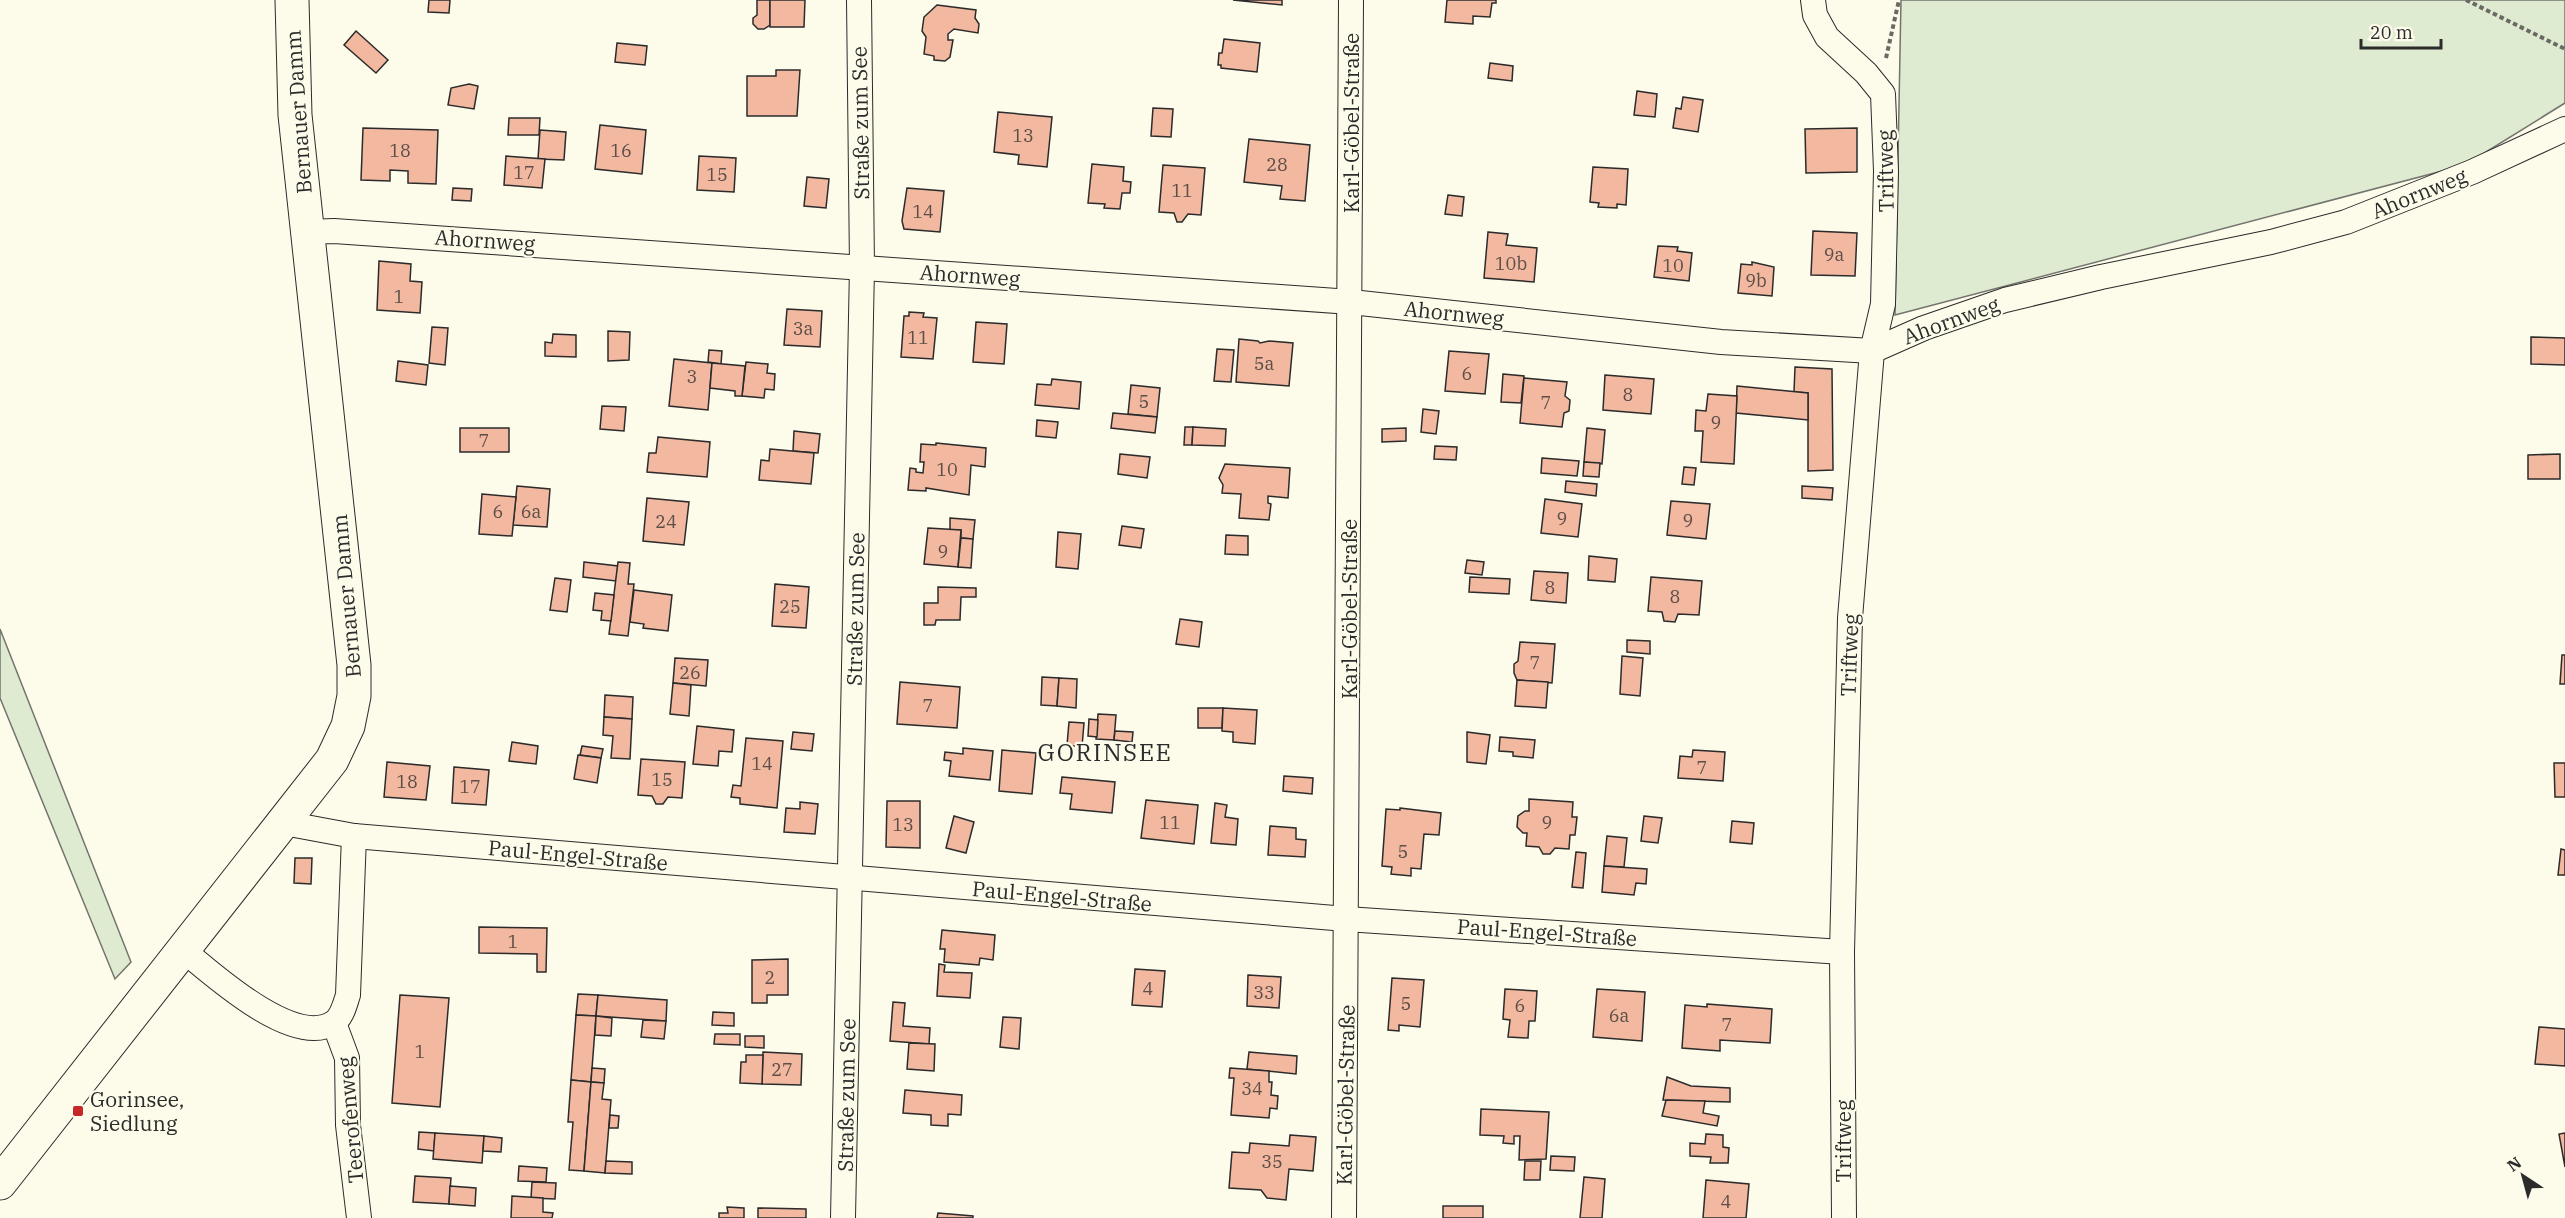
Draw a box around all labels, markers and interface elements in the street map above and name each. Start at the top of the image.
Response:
scale bar [2361,12,2440,50]
text: 20 m [2370,21,2413,44]
street label: Bernauer Damm [278,29,318,195]
street label: Karl-Göbel-Straße [1337,33,1365,213]
street label: Straße zum See [845,46,875,200]
house number: 13 [1012,124,1034,147]
street label: Triftweg [1870,129,1900,213]
house number: 18 [389,139,411,162]
house number: 16 [610,139,632,162]
house number: 28 [1266,153,1288,176]
house number: 17 [513,161,535,184]
street label: Ahornweg [2367,161,2471,225]
house number: 15 [706,163,728,186]
house number: 11 [1171,179,1193,202]
house number: 14 [912,200,934,223]
street label: Ahornweg [434,223,537,258]
house number: 9a [1824,243,1844,266]
house number: 10b [1495,252,1527,275]
house number: 10 [1662,254,1684,277]
street label: Ahornweg [919,258,1022,293]
house number: 9b [1745,269,1767,292]
house number: 1 [394,285,404,308]
street label: Ahornweg [1899,289,2004,350]
street label: Ahornweg [1403,294,1506,332]
house number: 3a [793,317,813,340]
house number: 11 [907,326,929,349]
house number: 5a [1254,352,1274,375]
house number: 6 [1462,362,1472,385]
house number: 3 [687,365,697,388]
house number: 8 [1623,383,1633,406]
house number: 5 [1139,390,1149,413]
house number: 7 [1541,391,1551,414]
house number: 9 [1711,411,1721,434]
house number: 7 [479,429,489,452]
house number: 10 [936,458,958,481]
house number: 6 [493,500,503,523]
house number: 6a [521,500,541,523]
house number: 9 [1557,507,1567,530]
house number: 9 [1683,509,1693,532]
house number: 24 [655,510,677,533]
street label: Bernauer Damm [325,513,367,679]
street label: Karl-Göbel-Straße [1335,519,1363,699]
street label: Straße zum See [840,532,870,686]
house number: 9 [938,540,948,563]
house number: 8 [1545,576,1555,599]
house number: 8 [1670,585,1680,608]
house number: 25 [779,595,801,618]
street label: Triftweg [1834,613,1864,697]
house number: 7 [1530,651,1540,674]
house number: 26 [679,661,701,684]
house number: 7 [923,694,933,717]
district label: GORINSEE [1038,736,1172,768]
house number: 14 [751,752,773,775]
house number: 7 [1697,756,1707,779]
house number: 15 [651,768,673,791]
house number: 18 [396,770,418,793]
house number: 17 [459,775,481,798]
house number: 11 [1159,811,1181,834]
house number: 9 [1542,811,1552,834]
house number: 13 [892,813,914,836]
street label: Paul-Engel-Straße [487,833,669,877]
house number: 5 [1398,840,1408,863]
street label: Paul-Engel-Straße [971,874,1153,918]
street label: Paul-Engel-Straße [1456,912,1638,952]
house number: 1 [508,930,518,953]
house number: 2 [765,966,775,989]
house number: 4 [1143,977,1153,1000]
house number: 33 [1253,981,1275,1004]
house number: 5 [1401,992,1411,1015]
house number: 6 [1515,994,1525,1017]
street label: Karl-Göbel-Straße [1329,1004,1361,1186]
house number: 6a [1609,1004,1629,1027]
house number: 7 [1722,1013,1732,1036]
street label: Straße zum See [831,1018,861,1172]
house number: 1 [415,1040,425,1063]
street label: Teerofenweg [330,1055,369,1184]
house number: 27 [771,1058,793,1081]
house number: 34 [1241,1077,1263,1100]
place label: Gorinsee, Siedlung [90,1085,184,1137]
street label: Triftweg [1829,1099,1857,1182]
marker: Gorinsee, Siedlung [71,1104,85,1118]
north arrow [2493,1146,2553,1206]
house number: 35 [1261,1150,1283,1173]
text: N [2503,1152,2525,1176]
house number: 4 [1721,1190,1731,1213]

